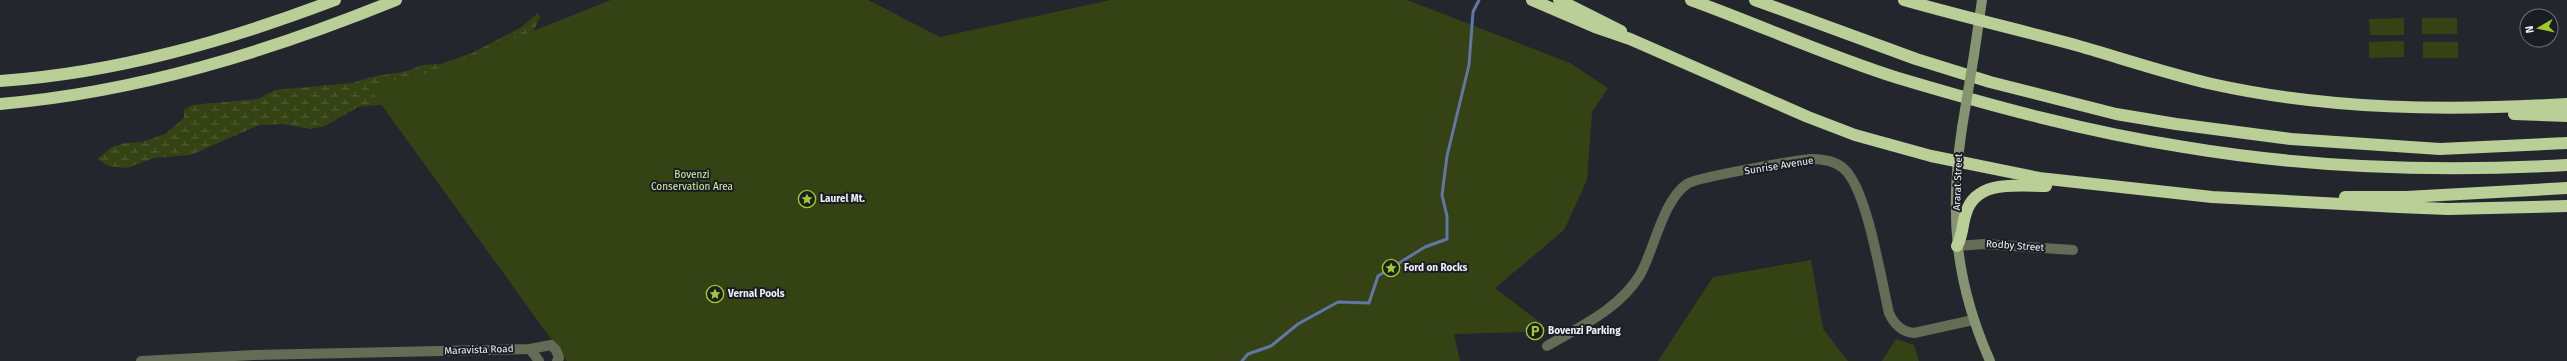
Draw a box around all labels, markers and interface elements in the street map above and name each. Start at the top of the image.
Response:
north arrow [2519,8,2559,48]
text: N [2523,25,2537,34]
street label: Ararat Street [1951,153,1965,211]
street label: Sunrise Avenue [1744,155,1814,177]
park label: Bovenzi Conservation Area [651,169,733,193]
place icon: Laurel Mt. [797,189,817,209]
place label: Laurel Mt. [820,193,866,205]
street label: Rodby Street [1985,238,2045,254]
place icon: Ford on Rocks [1381,258,1401,278]
place label: Ford on Rocks [1404,262,1468,274]
place icon: Vernal Pools [705,284,725,304]
place label: Vernal Pools [727,288,785,300]
parking icon: Bovenzi Parking [1525,321,1545,341]
place label: Bovenzi Parking [1548,325,1621,337]
street label: Maravista Road [444,343,514,357]

